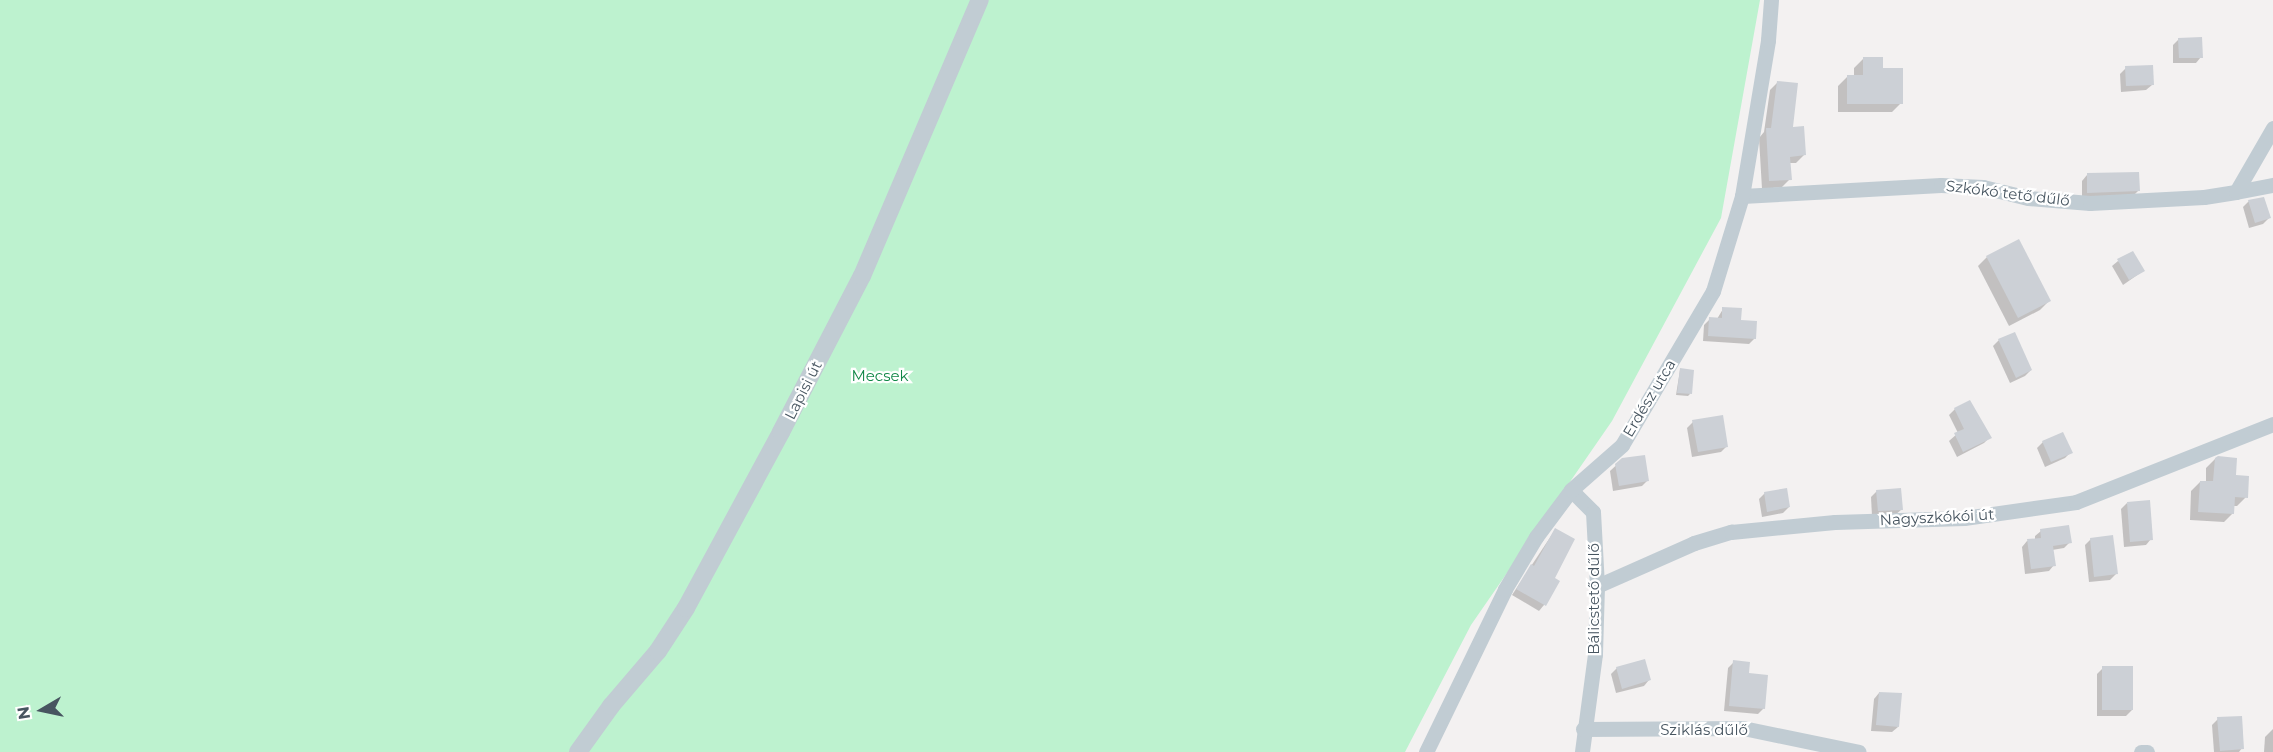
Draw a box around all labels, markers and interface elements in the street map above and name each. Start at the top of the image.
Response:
street label: Szkókó tető dűlő [1945,176,2071,210]
street label: Erdész utca [1619,356,1679,440]
street label: Lapisi út [781,358,825,422]
park label: Mecsek [851,367,909,385]
street label: Nagyszkókói út [1879,505,1995,529]
street label: Bálicstető dűlő [1585,543,1603,655]
north arrow [12,680,72,740]
text: N [13,705,34,721]
street label: Sziklás dűlő [1660,721,1748,739]

